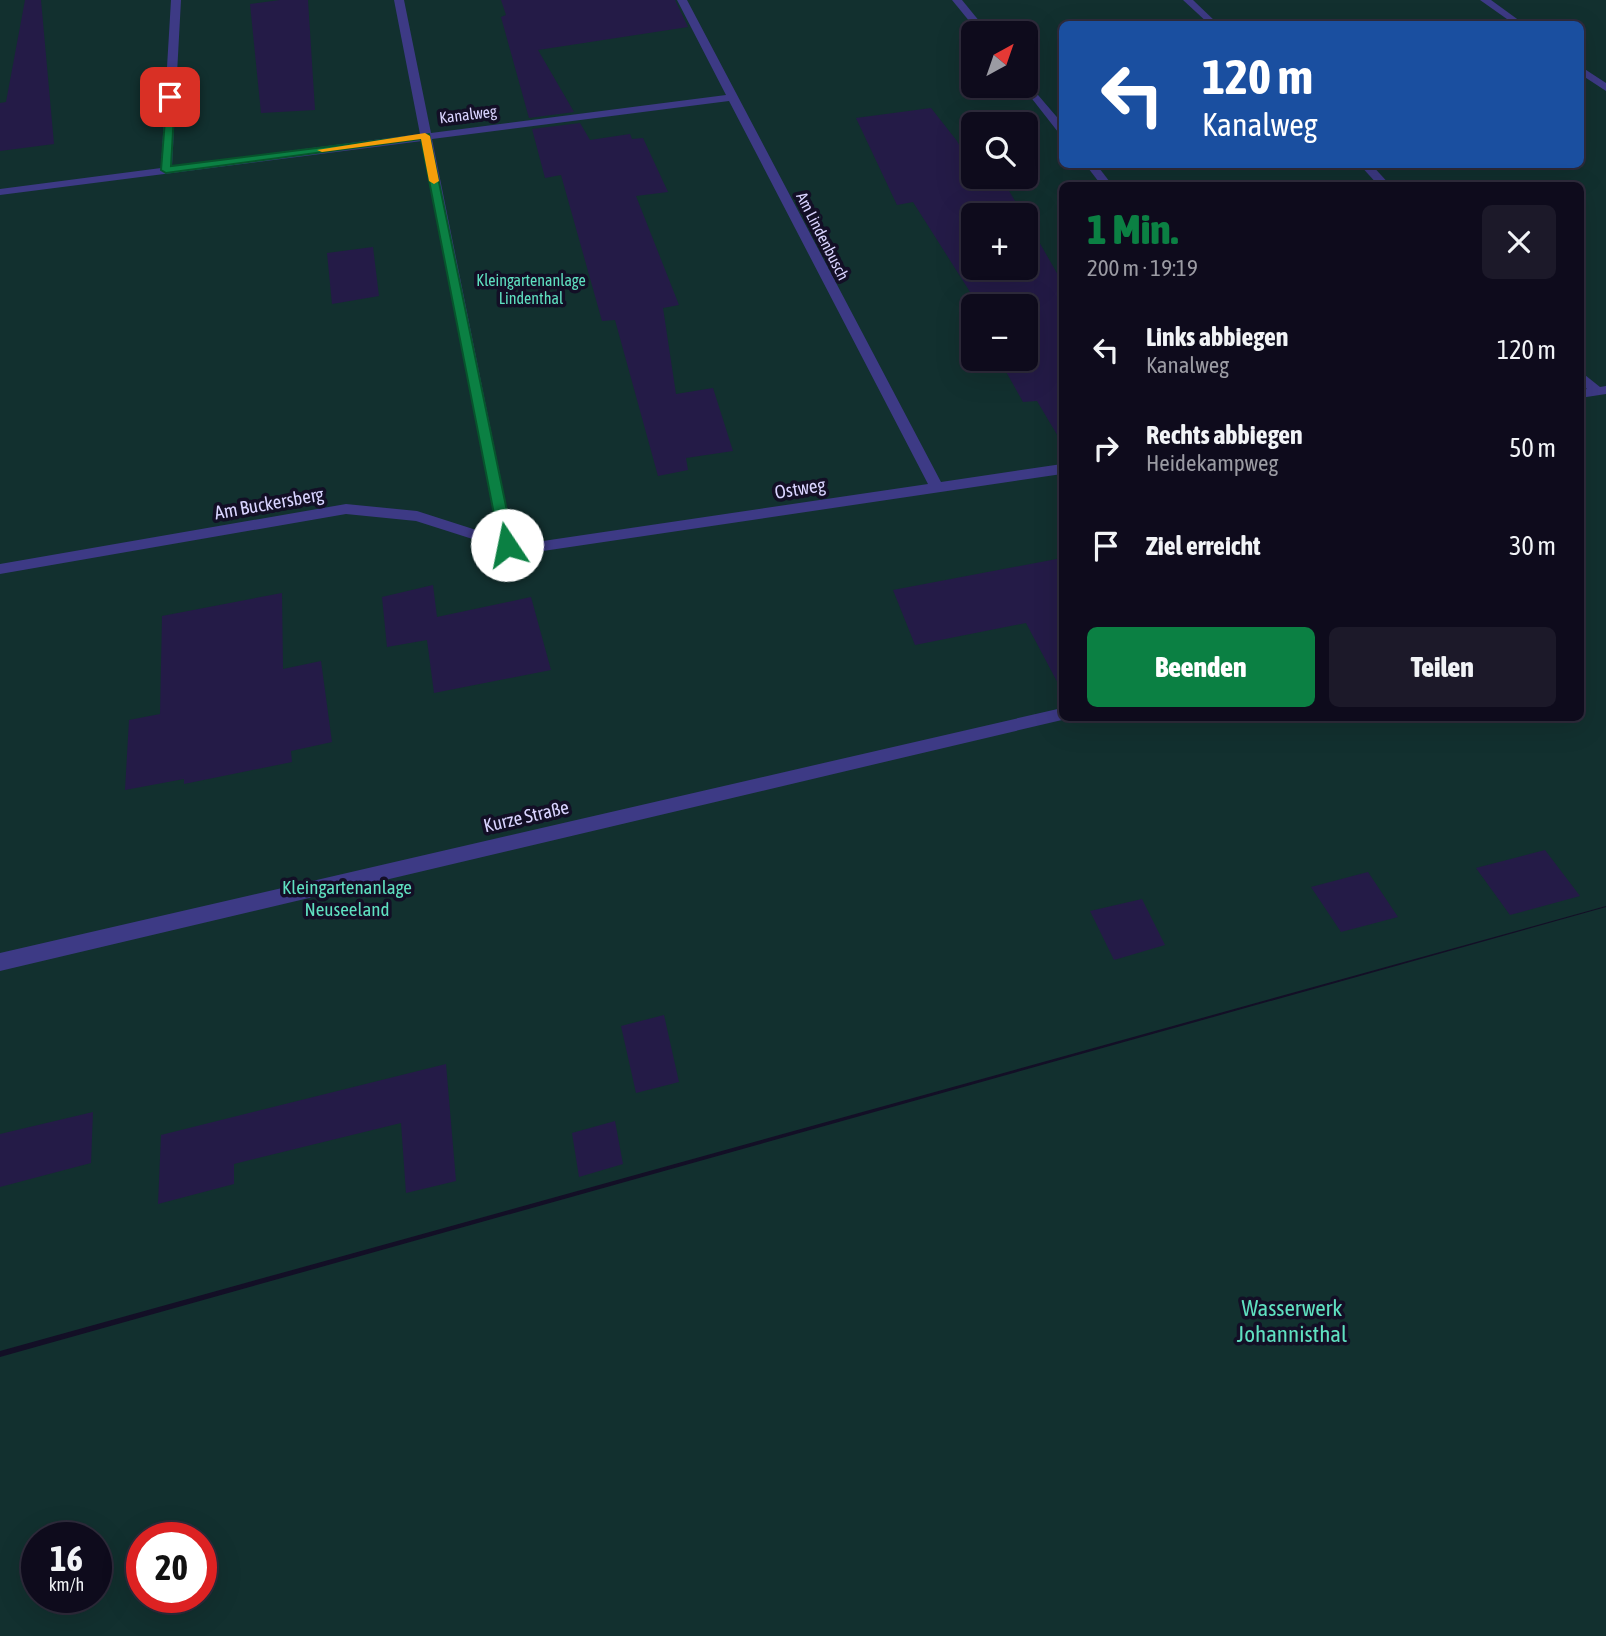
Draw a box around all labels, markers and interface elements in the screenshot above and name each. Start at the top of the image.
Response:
north arrow [961,21,1038,98]
map controls [961,21,1038,371]
text: 120 m [1202,48,1313,104]
icon: left [1087,49,1178,140]
pin [140,67,200,127]
icon: arrive [151,78,189,116]
street label: Kanalweg [438,102,498,127]
text: Kanalweg [1202,106,1318,143]
button: search [961,112,1038,189]
street label: Am Lindenbusch [793,189,853,283]
button: + [961,203,1038,280]
text: 1 Min. [1087,205,1178,253]
button: close [1482,205,1556,279]
text: 200 m · 19:19 [1087,255,1198,281]
park label: Kleingartenanlage Lindenthal [476,271,586,307]
button: − [961,294,1038,371]
text: Links abbiegen [1146,322,1288,352]
icon: left [1087,331,1125,369]
text: 120 m [1497,335,1556,365]
text: Kanalweg [1146,352,1229,378]
text: Rechts abbiegen [1146,420,1303,450]
icon: right [1087,429,1125,467]
text: 50 m [1509,433,1556,463]
text: Heidekampweg [1146,450,1278,476]
street label: Ostweg [773,473,828,503]
street label: Am Buckersberg [213,482,326,523]
position arrow [470,508,544,582]
icon: arrive [1087,527,1125,565]
text: Ziel erreicht [1146,531,1261,561]
text: 30 m [1509,531,1556,561]
button: Beenden [1087,627,1315,707]
button: Teilen [1329,627,1556,707]
street label: Kurze Straße [481,796,571,836]
park label: Kleingartenanlage Neuseeland [282,876,412,920]
park label: Wasserwerk Johannisthal [1237,1295,1347,1347]
speed limit sign: 20 [126,1522,217,1613]
text: 16 [50,1538,83,1578]
text: km/h [49,1574,84,1595]

